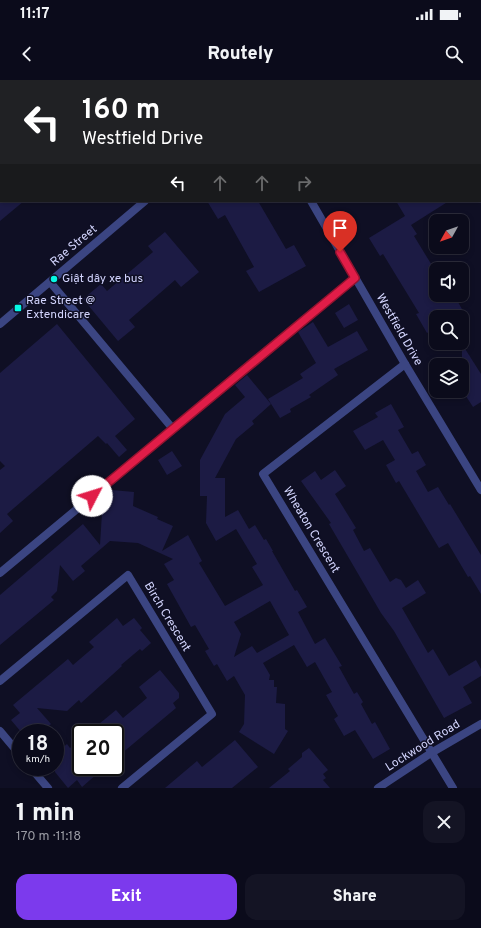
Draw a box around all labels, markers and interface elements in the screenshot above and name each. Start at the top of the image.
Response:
text: 11:17 [20,5,50,24]
icon: back [16,43,38,65]
text: Routely [207,43,274,66]
icon: search [443,43,465,65]
text: 160 m [82,93,160,129]
icon: left [16,96,68,148]
text: Westfield Drive [82,128,203,151]
icon: left [167,172,189,194]
icon: ahead [209,172,231,194]
icon: ahead [251,172,273,194]
icon: right [293,172,315,194]
pin [323,211,357,252]
north arrow [429,214,469,254]
map controls [429,214,469,398]
icon: arrive [329,217,351,239]
street label: Rae Street [47,222,101,270]
button: sound [429,262,469,302]
place label: Giật dây xe bus [62,271,143,287]
marker: Giật dây xe bus [49,274,59,284]
street label: Westfield Drive [372,291,426,369]
place label: Rae Street @ Extendicare [26,293,95,323]
marker: Rae Street @ Extendicare [13,303,23,313]
button: search [429,310,469,350]
button: layers [429,358,469,398]
position arrow [71,475,113,517]
street label: Wheaton Crescent [279,484,343,576]
street label: Birch Crescent [140,579,194,655]
street label: Lockwood Road [383,717,463,775]
speed limit sign: 20 [72,724,124,776]
text: 18 [28,732,48,758]
text: km/h [26,753,50,766]
text: 1 min [16,799,75,829]
button: close [423,801,465,843]
text: 170 m · 11:18 [16,829,81,845]
button: Exit [16,874,237,920]
button: Share [245,874,465,920]

